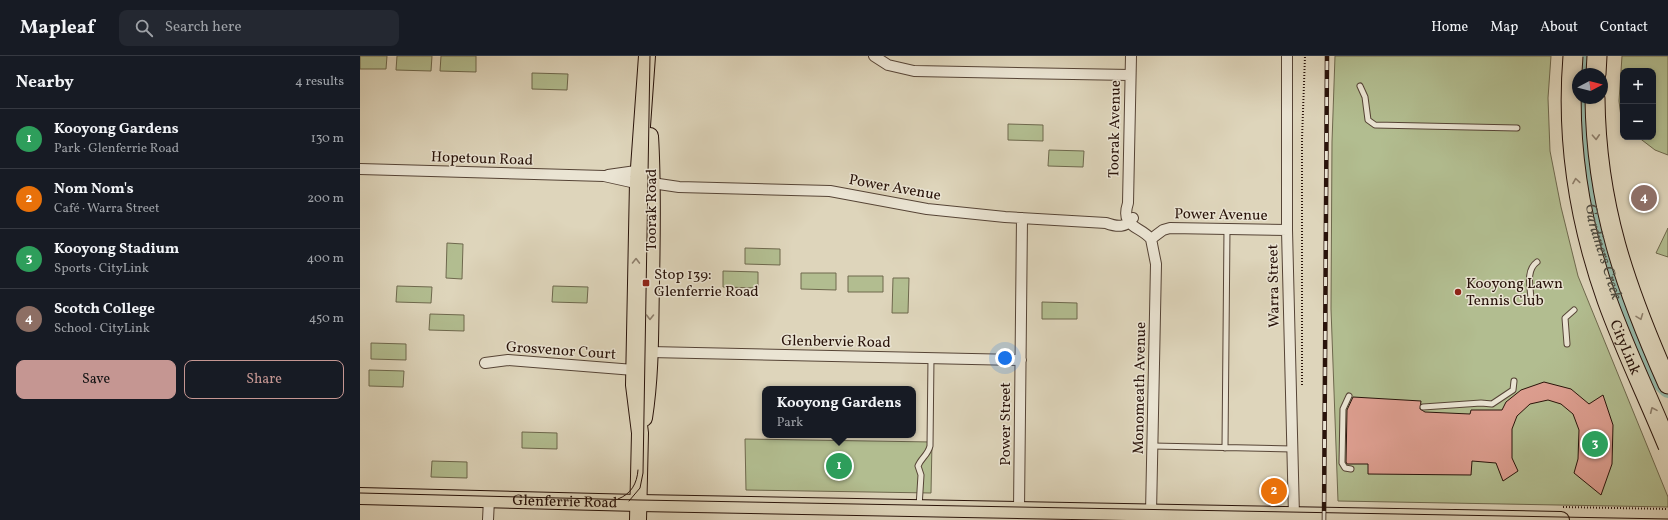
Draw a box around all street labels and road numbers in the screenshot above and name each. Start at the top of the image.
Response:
street label: Toorak Avenue [1104,80,1127,178]
street label: Hopetoun Road [430,147,533,172]
street label: Toorak Road [642,169,663,251]
street label: Power Avenue [847,170,942,207]
street label: Power Avenue [1174,204,1268,227]
street label: Warra Street [1263,244,1286,328]
street label: CityLink [1604,317,1645,379]
street label: Monomeath Avenue [1129,322,1152,454]
street label: Glenbervie Road [781,331,891,354]
street label: Grosvenor Court [505,337,617,366]
street label: Power Street [996,382,1017,466]
street label: Glenferrie Road [512,491,618,514]

